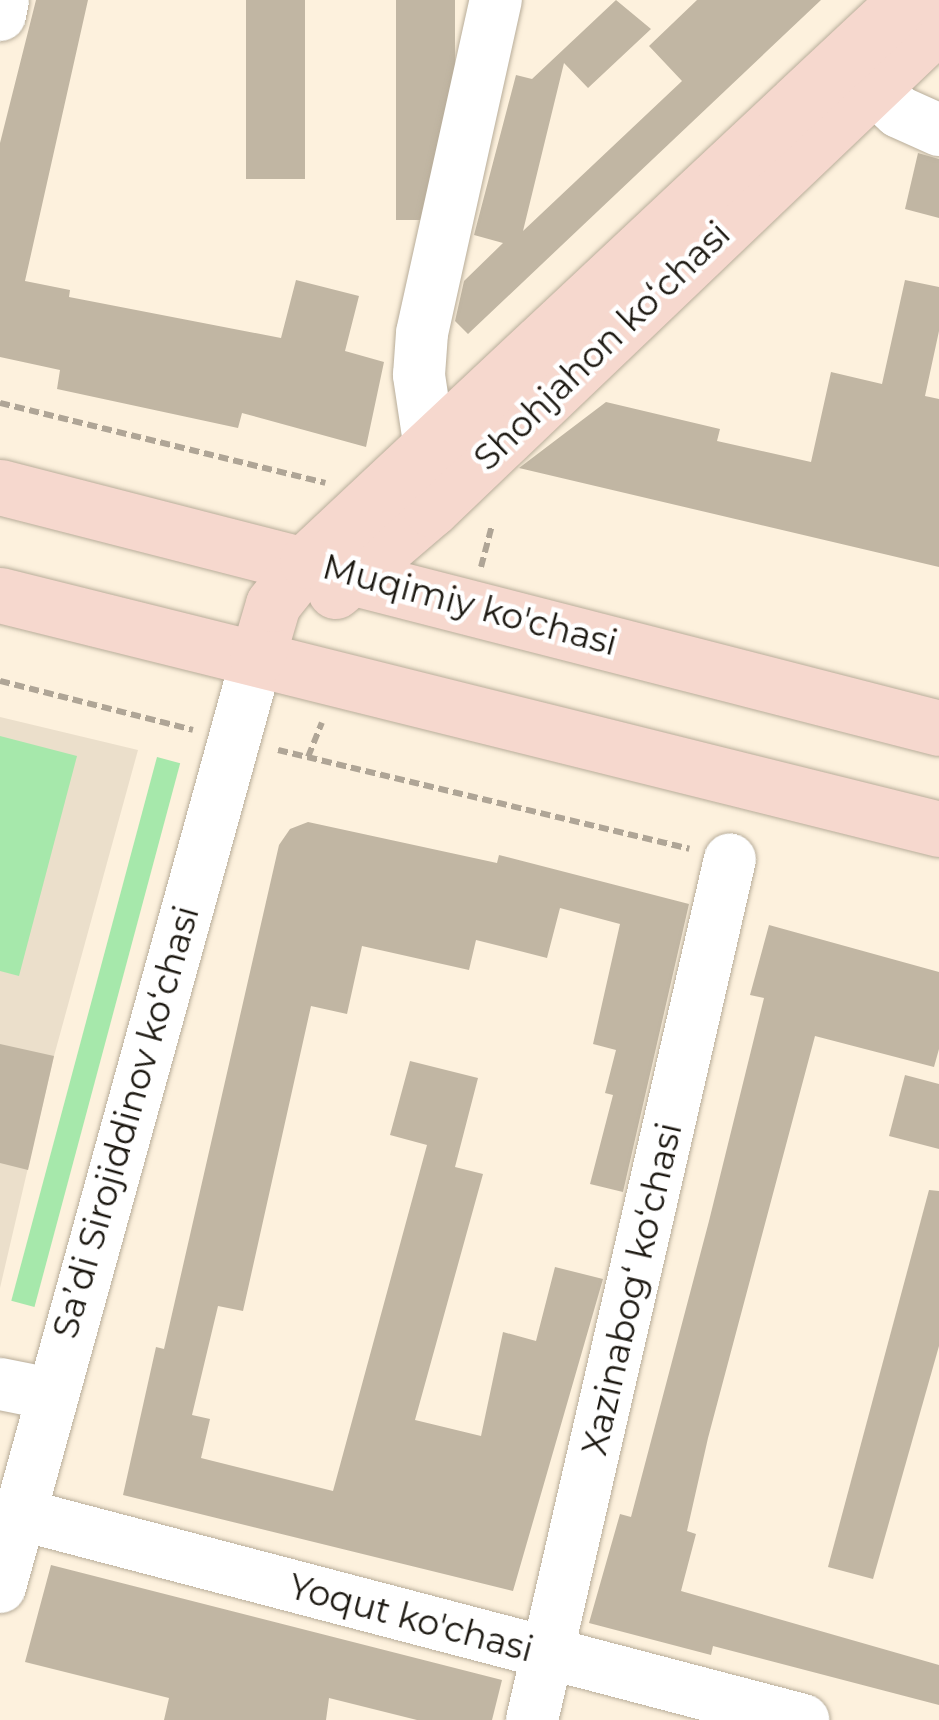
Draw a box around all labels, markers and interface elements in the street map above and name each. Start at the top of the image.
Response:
street label: Shohjahon koʻchasi [465,213,739,479]
street label: Muqimiy ko'chasi [318,546,622,664]
street label: Saʼdi Sirojiddinov koʻchasi [44,901,208,1343]
street label: Xazinabog‘ ko‘chasi [573,1119,691,1459]
street label: Yoqut ko'chasi [284,1565,538,1671]

